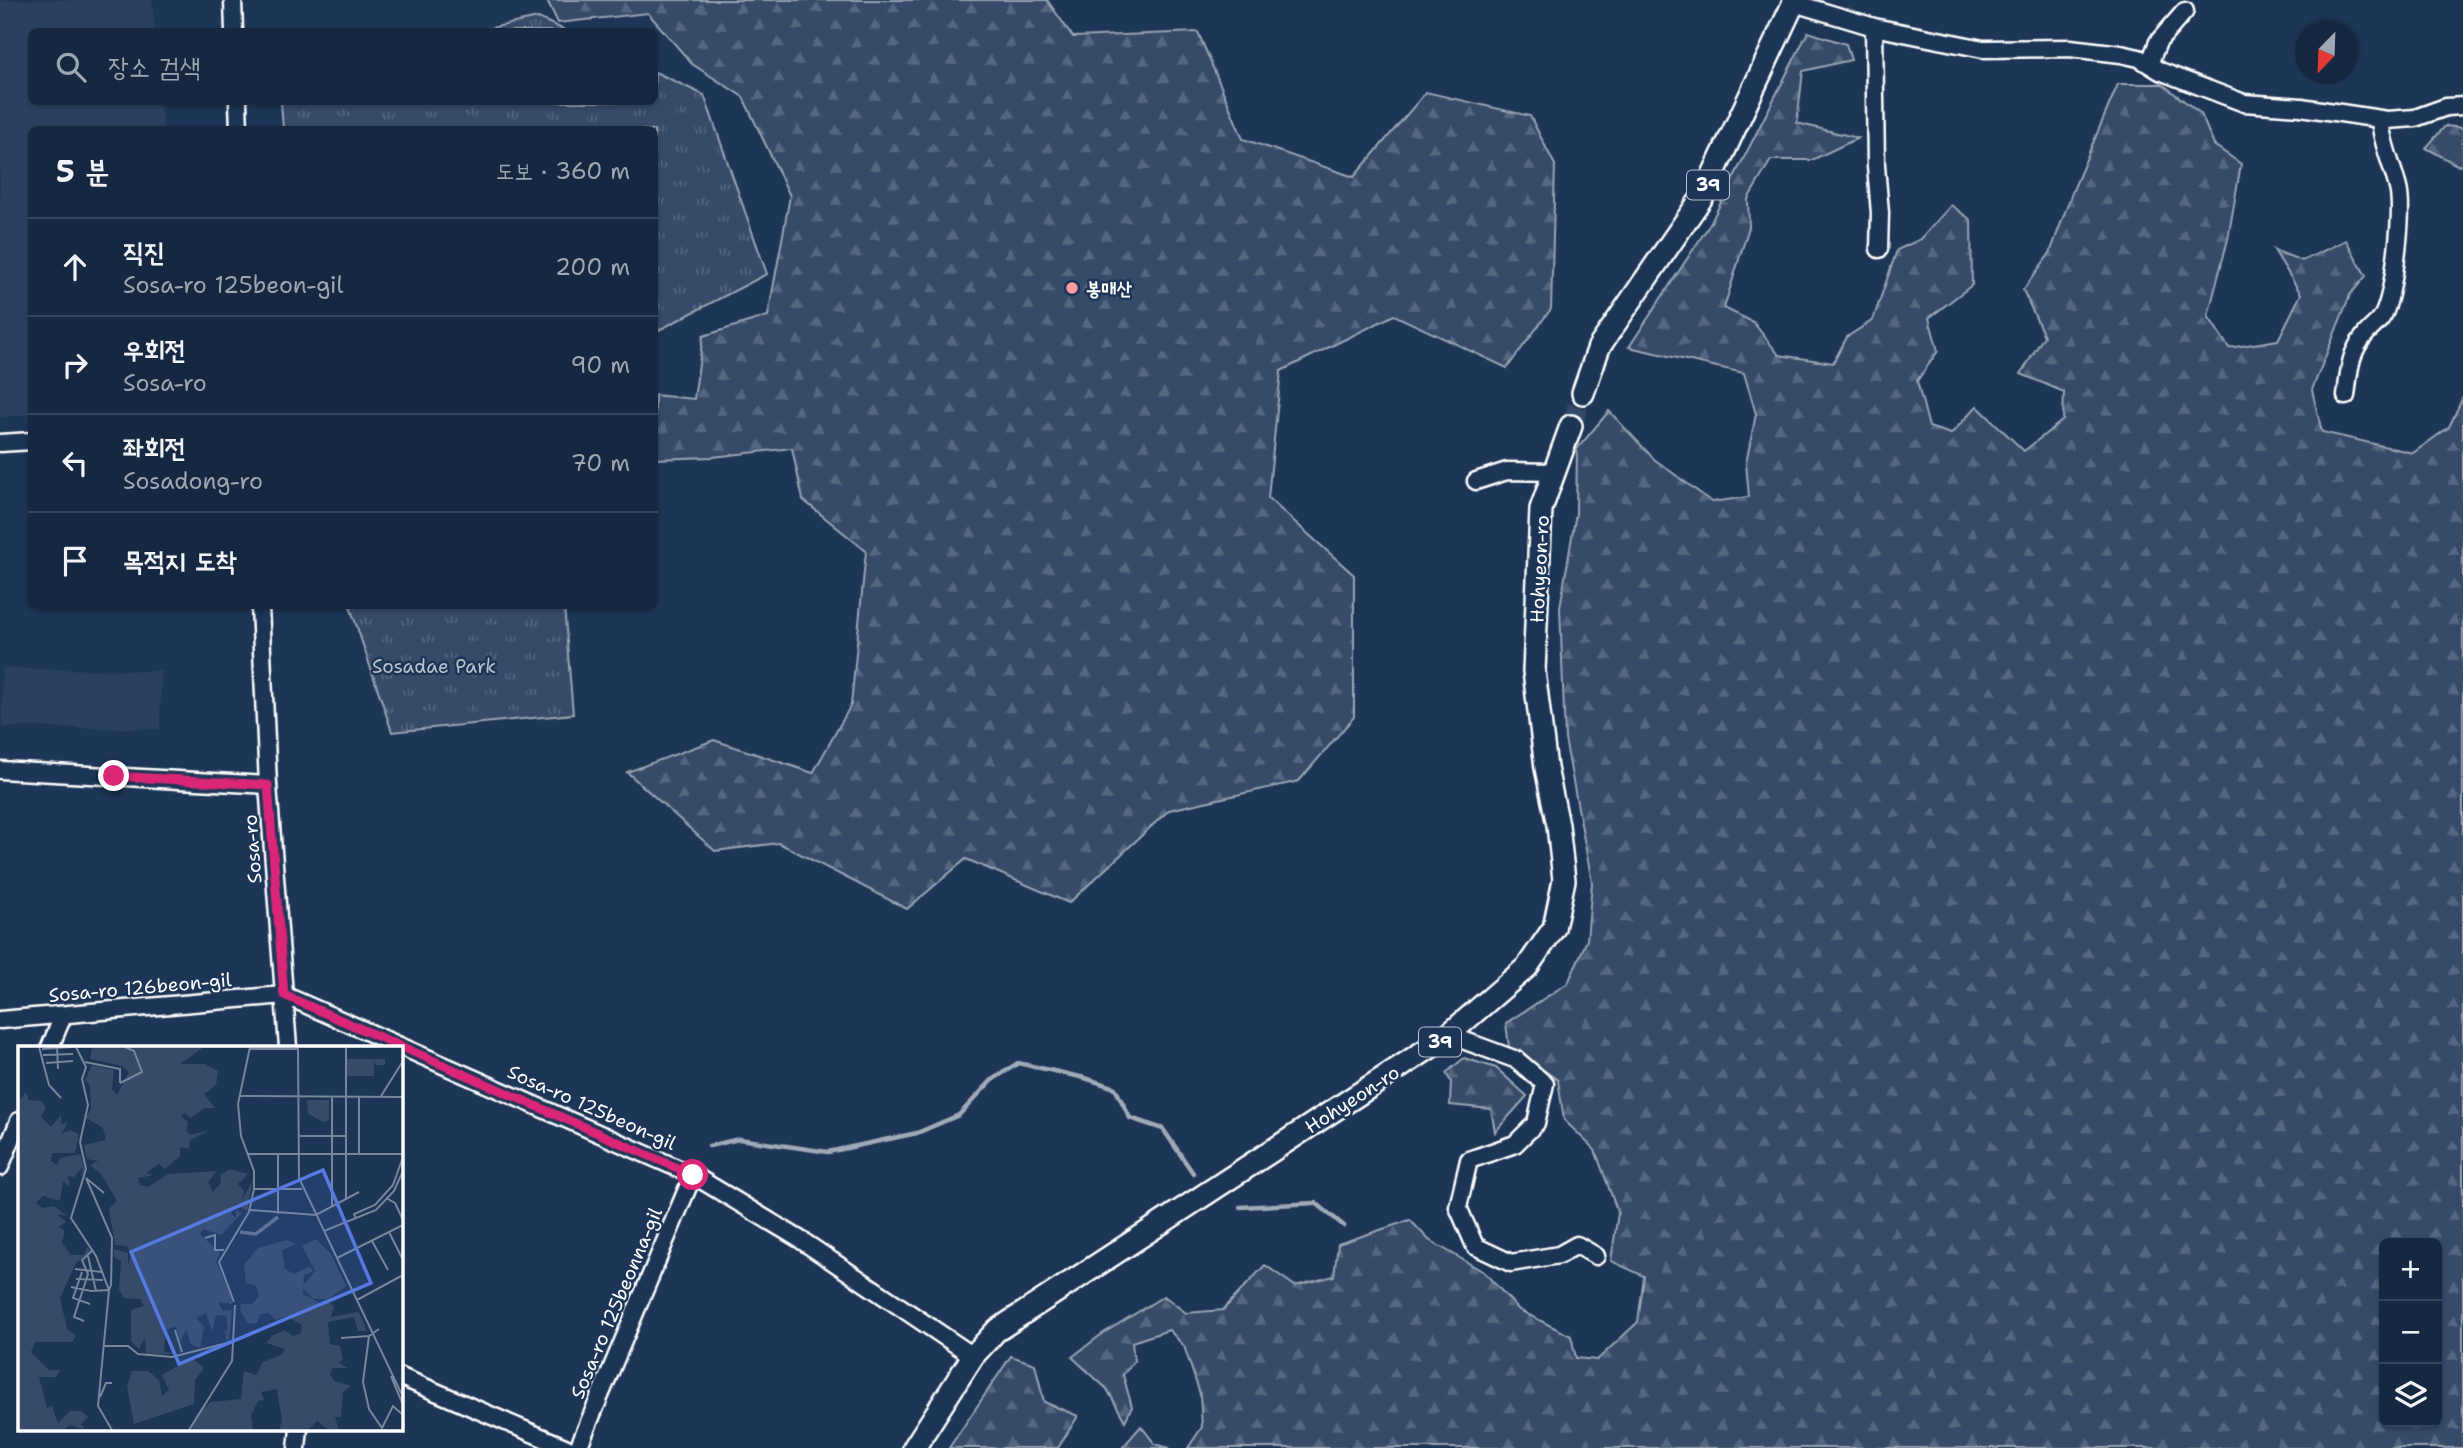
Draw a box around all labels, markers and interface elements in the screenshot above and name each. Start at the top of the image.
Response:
north arrow [2295,21,2358,84]
search box [28,28,658,105]
icon: search [52,48,90,86]
text: 장소 검색 [108,49,201,84]
text: 5 분 [56,151,109,192]
text: 도보 · 360 m [496,156,630,186]
road number: 39 [1687,170,1729,200]
text: 직진 [123,234,165,269]
icon: ahead [56,248,94,286]
text: 200 m [555,252,630,282]
text: Sosa-ro 125beon-gil [123,270,343,300]
place label: 봉매산 [1086,276,1133,301]
marker: 봉매산 [1064,280,1080,296]
text: 우회전 [123,332,186,367]
icon: right [56,346,94,384]
text: 90 m [570,350,630,380]
text: Sosa-ro [123,368,207,398]
text: 좌회전 [123,430,186,465]
icon: left [56,444,94,482]
text: 70 m [571,448,630,478]
text: Sosadong-ro [123,466,263,496]
street label: Hohyeon-ro [1524,515,1555,624]
icon: arrive [56,542,94,580]
text: 목적지 도착 [123,543,237,578]
park label: Sosadae Park [372,654,496,679]
route end [98,760,129,791]
street label: Sosa-ro [238,814,267,884]
street label: Sosa-ro 126beon-gil [48,967,233,1008]
road number: 39 [1419,1028,1461,1056]
inset map [18,1046,402,1430]
street label: Sosa-ro 125beon-gil [504,1059,680,1156]
street label: Hohyeon-ro [1300,1060,1404,1139]
route start [677,1159,708,1190]
street label: Sosa-ro 125beonna-gil [565,1204,668,1403]
map controls [2379,1238,2442,1427]
button: + [2379,1238,2442,1301]
button: − [2379,1301,2442,1364]
button: layers [2379,1364,2442,1427]

